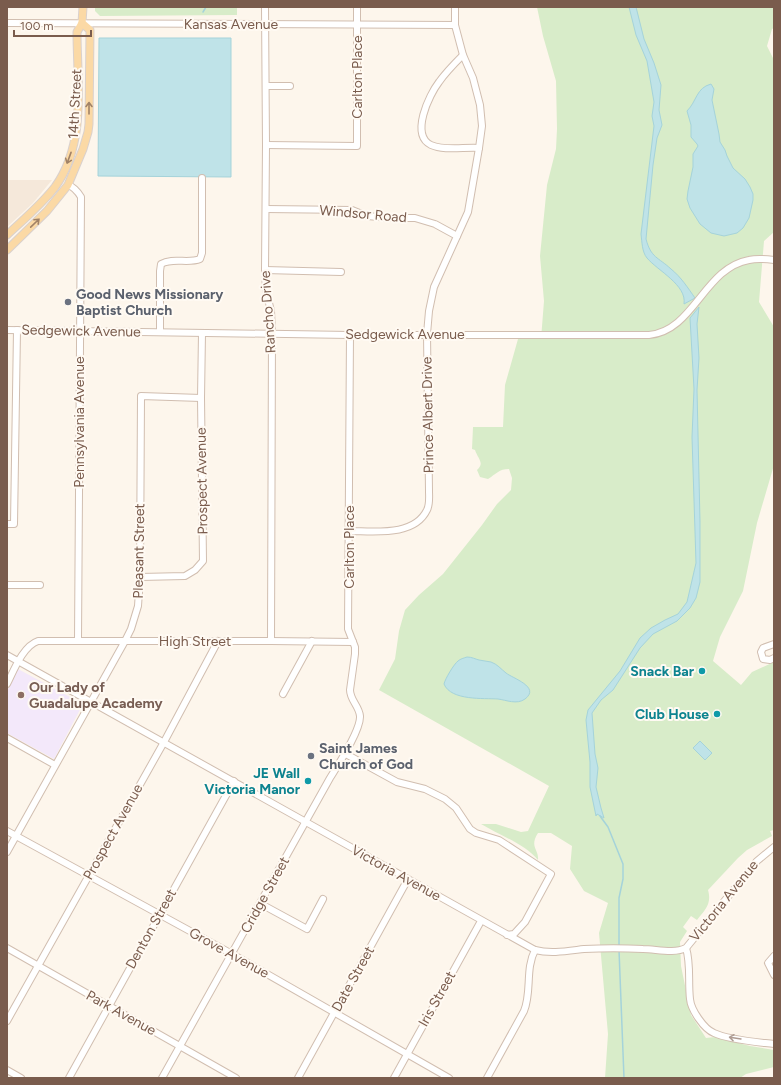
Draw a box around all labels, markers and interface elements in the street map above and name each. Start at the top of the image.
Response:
scale bar [14,12,91,38]
street label: Kansas Avenue [184,16,279,33]
text: 100 m [20,19,54,33]
street label: Carlton Place [349,35,366,119]
street label: 14th Street [65,68,85,140]
one-way arrow [85,102,93,115]
one-way arrow [65,151,73,163]
street label: Windsor Road [319,202,407,226]
one-way arrow [30,218,40,228]
street label: Rancho Drive [257,270,279,354]
place label: Good News Missionary Baptist Church [76,286,224,319]
marker: Good News Missionary Baptist Church [63,297,73,307]
street label: Sedgewick Avenue [21,321,141,341]
street label: Sedgewick Avenue [345,326,465,343]
street label: Pennsylvania Avenue [71,356,88,488]
street label: Prince Albert Drive [418,356,438,474]
street label: Prospect Avenue [193,427,211,535]
street label: Pleasant Street [130,503,148,599]
street label: Carlton Place [341,505,358,589]
street label: High Street [159,633,231,650]
place label: Snack Bar [630,663,695,680]
marker: Snack Bar [697,666,707,676]
place label: Our Lady of Guadalupe Academy [29,679,164,712]
marker: Our Lady of Guadalupe Academy [16,690,26,700]
place label: Club House [635,706,709,723]
marker: Club House [712,709,722,719]
place label: Saint James Church of God [319,740,413,773]
marker: Saint James Church of God [306,751,316,761]
place label: JE Wall Victoria Manor [204,765,301,798]
marker: JE Wall Victoria Manor [303,776,313,786]
street label: Prospect Avenue [80,781,147,883]
street label: Victoria Avenue [348,841,444,905]
street label: Cridge Street [237,854,293,936]
street label: Victoria Avenue [686,857,762,945]
street label: Denton Street [122,886,180,972]
street label: Grove Avenue [186,924,272,982]
street label: Date Street [328,943,378,1015]
street label: Iris Street [415,968,459,1030]
street label: Park Avenue [83,987,159,1039]
one-way arrow [729,1034,742,1042]

